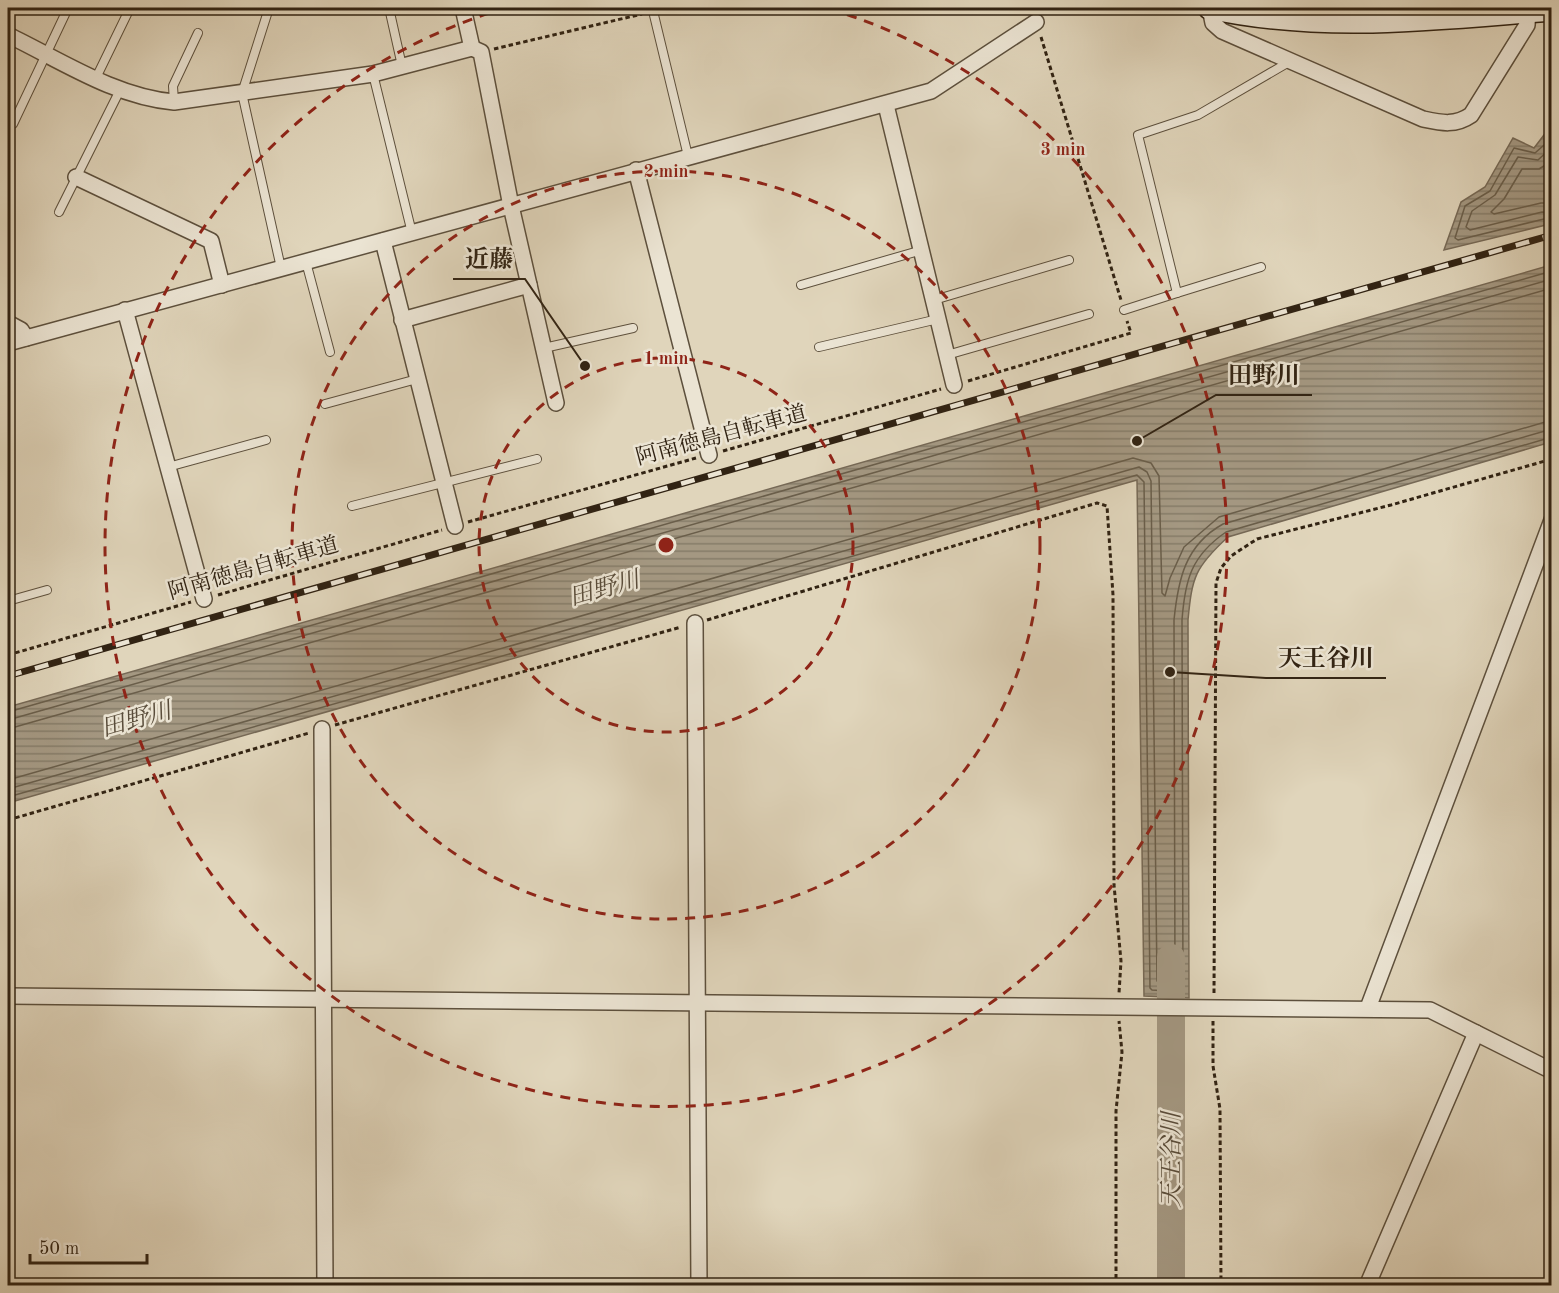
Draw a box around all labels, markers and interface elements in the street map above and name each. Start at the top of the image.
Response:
text: 3 min [1040,141,1086,159]
text: 2 min [643,163,689,181]
callout: 近藤 [453,237,525,279]
text: 近藤 [465,246,513,273]
text: 1 min [643,350,689,368]
callout: 田野川 [1216,353,1312,395]
text: 田野川 [1228,363,1300,389]
street label: 阿南徳島自転車道 [633,401,809,469]
street label: 阿南徳島自転車道 [165,532,341,604]
centre of rings [656,535,676,555]
water label: 田野川 [566,566,645,611]
callout: 天王谷川 [1266,636,1386,678]
text: 天王谷川 [1278,645,1374,672]
water label: 田野川 [98,697,177,742]
water label: 天王谷川 [1159,1109,1185,1208]
scale bar [30,1227,147,1265]
text: 50 m [39,1240,79,1258]

